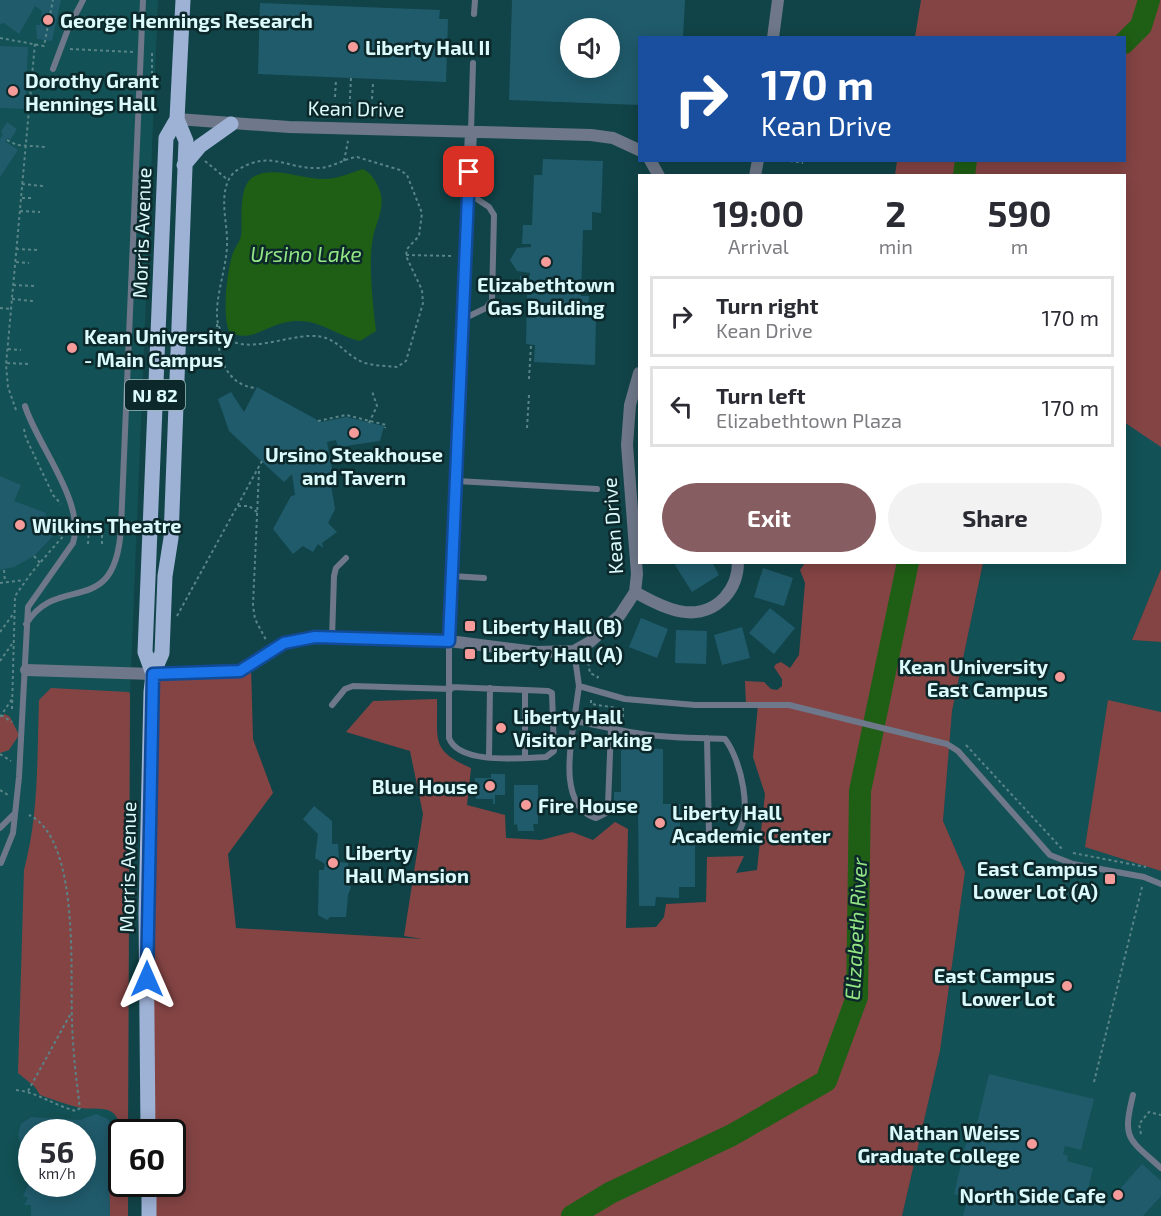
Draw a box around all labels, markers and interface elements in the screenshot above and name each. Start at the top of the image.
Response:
place label: George Hennings Research [60,8,313,32]
marker: George Hennings Research [41,13,55,27]
map controls [560,18,620,78]
button: sound [560,18,620,78]
place label: Liberty Hall II [365,35,490,60]
marker: Liberty Hall II [346,40,360,54]
text: 170 m [761,58,874,108]
icon: right [662,60,740,138]
place label: Dorothy Grant Hennings Hall [25,68,159,115]
marker: Dorothy Grant Hennings Hall [6,84,20,98]
street label: Kean Drive [307,95,405,121]
text: Kean Drive [761,109,892,141]
pin [443,146,494,197]
icon: arrive [452,155,485,188]
street label: Morris Avenue [127,167,155,299]
text: 19:00 [713,191,804,234]
text: 2 [885,191,906,234]
text: 590 [988,191,1051,234]
text: Arrival [728,234,789,258]
text: min [879,234,913,258]
text: m [1011,234,1028,258]
water label: Ursino Lake [250,241,362,266]
marker: Elizabethtown Gas Building [539,255,553,269]
place label: Elizabethtown Gas Building [477,272,615,319]
text: Turn right [716,292,818,318]
icon: right [665,300,698,333]
text: 170 m [1042,304,1099,330]
text: Kean Drive [716,318,813,342]
place label: Kean University - Main Campus [84,324,234,371]
marker: Kean University - Main Campus [65,341,79,355]
road number: NJ 82 [125,380,185,410]
text: Turn left [716,382,805,408]
icon: left [665,390,698,423]
text: 170 m [1042,394,1099,420]
text: Elizabethtown Plaza [716,408,902,432]
marker: Ursino Steakhouse and Tavern [347,426,361,440]
place label: Ursino Steakhouse and Tavern [265,442,443,489]
street label: Kean Drive [597,477,627,575]
button: Exit [662,483,876,552]
button: Share [888,483,1102,552]
place label: Wilkins Theatre [32,513,181,537]
marker: Wilkins Theatre [13,518,27,532]
place label: Liberty Hall (B) [482,614,622,639]
marker: Liberty Hall (B) [463,619,477,633]
place label: Liberty Hall (A) [482,642,623,667]
marker: Liberty Hall (A) [463,647,477,661]
place label: Kean University East Campus [899,654,1049,701]
marker: Kean University East Campus [1053,670,1067,684]
place label: Liberty Hall Visitor Parking [513,704,653,751]
marker: Liberty Hall Visitor Parking [494,721,508,735]
place label: Blue House [372,774,478,798]
marker: Blue House [483,779,497,793]
place label: Fire House [538,793,638,817]
marker: Fire House [519,798,533,812]
place label: Liberty Hall Academic Center [672,800,831,847]
street label: Morris Avenue [114,801,140,933]
marker: Liberty Hall Academic Center [653,816,667,830]
place label: Liberty Hall Mansion [345,840,469,887]
marker: Liberty Hall Mansion [326,856,340,870]
place label: East Campus Lower Lot (A) [973,856,1098,903]
water label: Elizabeth River [839,857,871,1001]
marker: East Campus Lower Lot (A) [1103,872,1117,886]
position arrow [115,947,179,1011]
place label: East Campus Lower Lot [934,963,1055,1010]
marker: East Campus Lower Lot [1060,979,1074,993]
speed limit sign: 60 [108,1119,186,1197]
place label: Nathan Weiss Graduate College [857,1120,1020,1167]
text: 56 [40,1133,74,1169]
marker: Nathan Weiss Graduate College [1025,1137,1039,1151]
text: km/h [38,1164,76,1182]
place label: North Side Cafe [960,1183,1106,1207]
marker: North Side Cafe [1111,1188,1125,1202]

